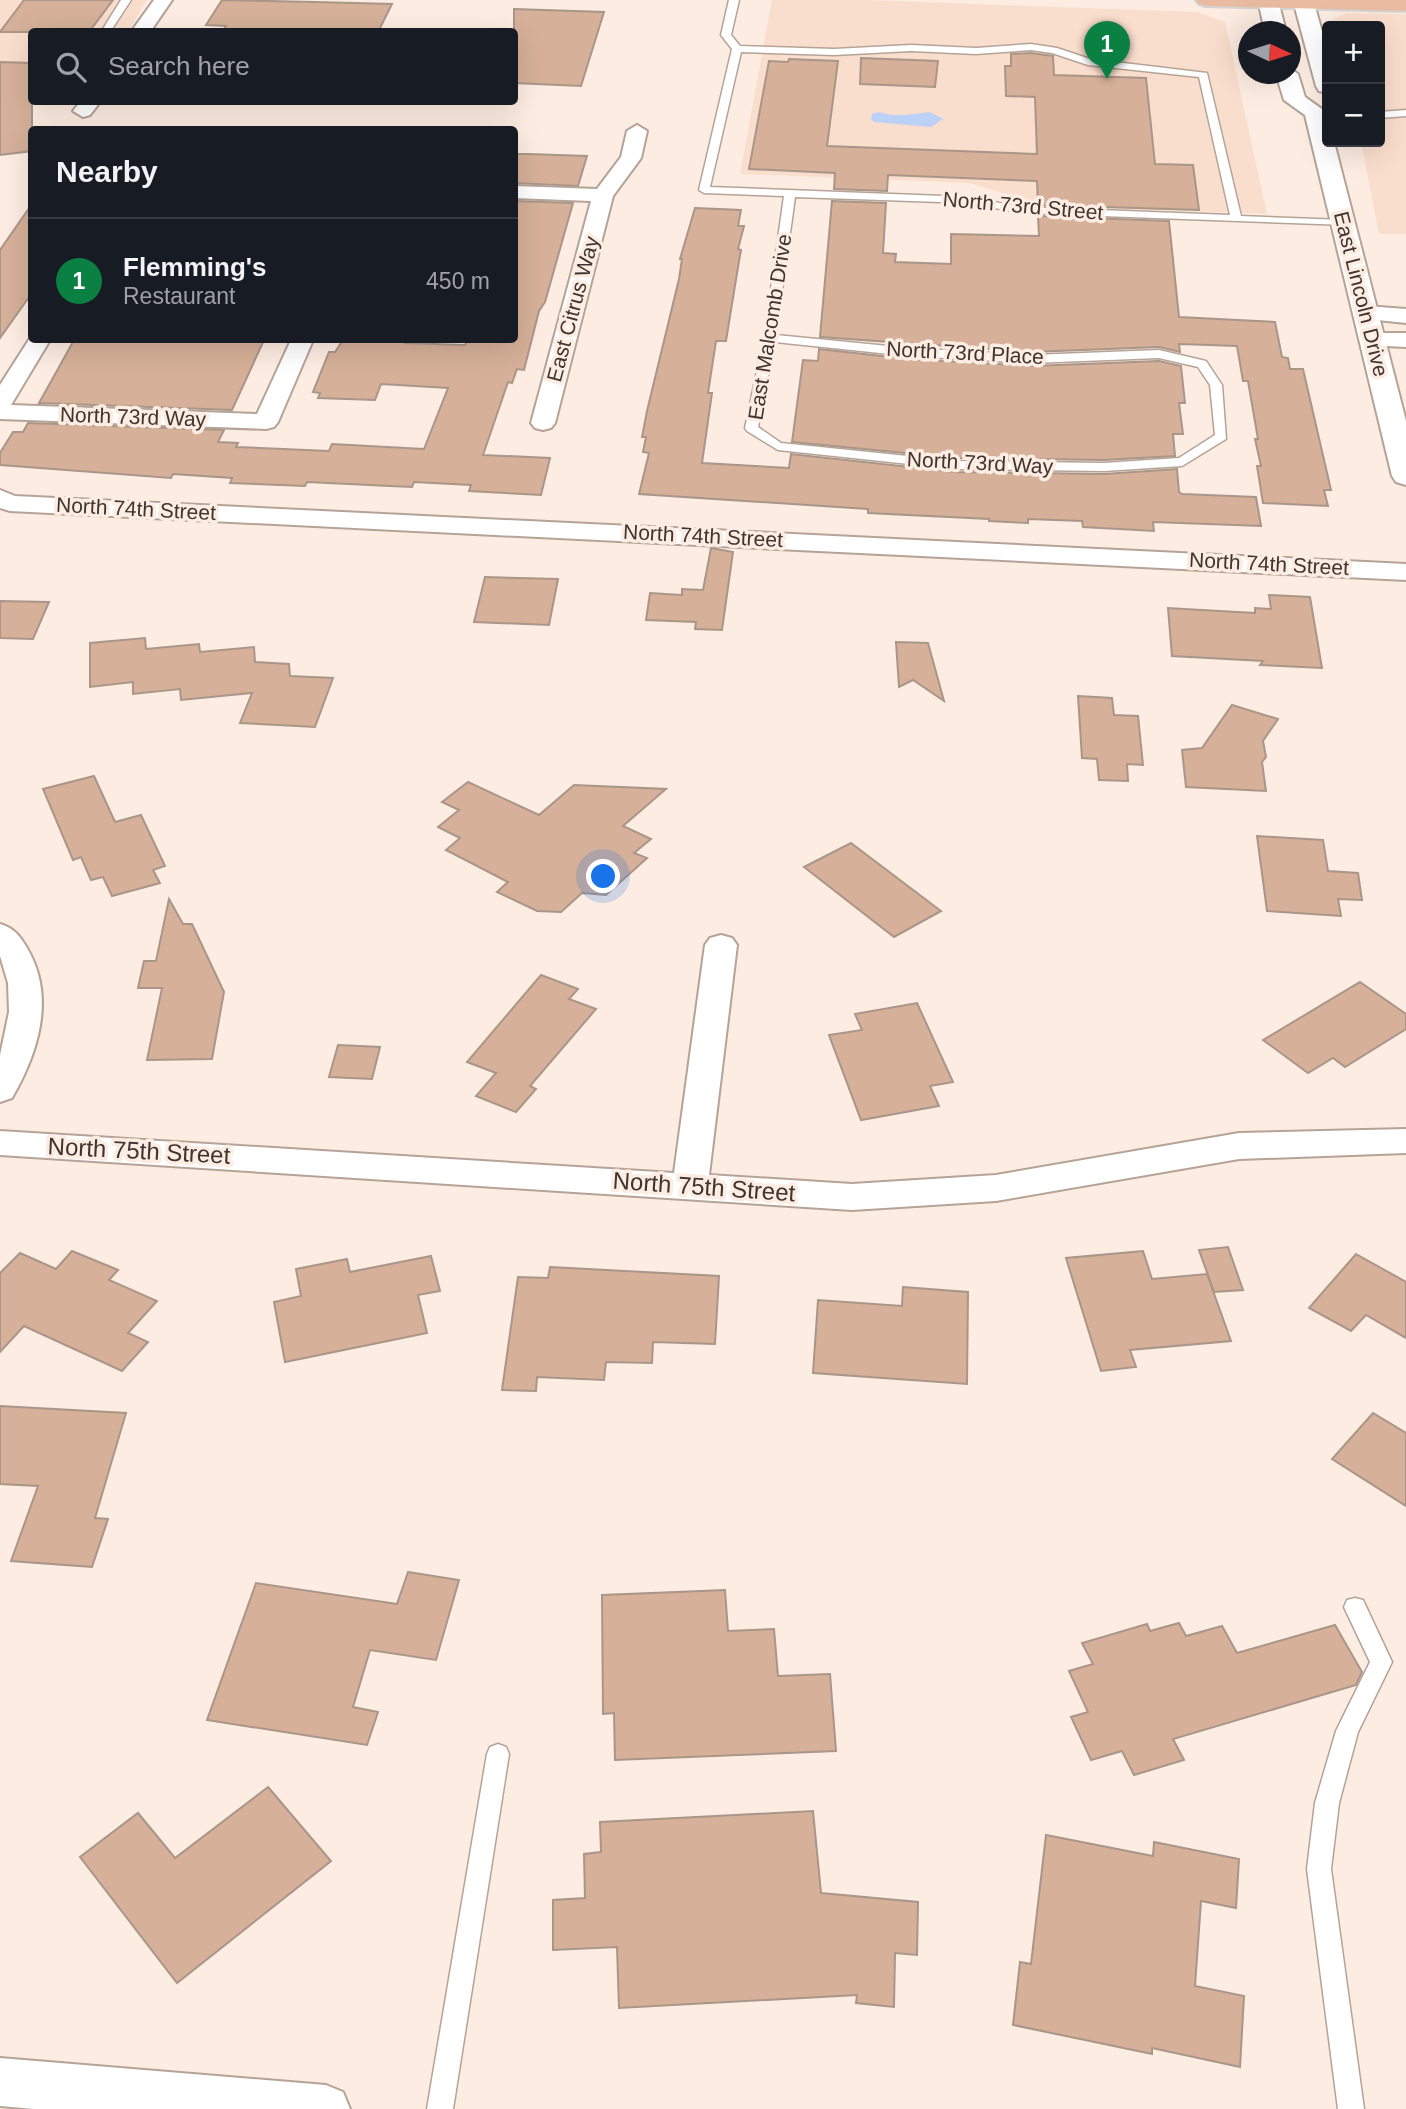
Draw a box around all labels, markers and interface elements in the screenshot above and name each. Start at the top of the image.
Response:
pin: 1 [1084,21,1130,79]
north arrow [1238,21,1301,84]
map controls [1322,21,1385,147]
button: + [1322,21,1385,84]
search box [28,28,518,105]
icon: search [52,48,90,86]
text: Search here [108,51,250,81]
button: − [1322,84,1385,147]
text: Nearby [56,155,158,188]
street label: North 73rd Street [942,187,1104,224]
street label: East Lincoln Drive [1330,209,1393,379]
street label: East Malcomb Drive [743,232,796,422]
street label: East Citrus Way [542,233,603,384]
text: Flemming's [123,252,266,282]
text: 1 [73,268,85,294]
text: 450 m [426,268,490,294]
text: Restaurant [123,283,236,309]
street label: North 73rd Place [886,337,1044,368]
street label: North 73rd Way [60,402,207,431]
street label: North 73rd Way [906,447,1054,478]
street label: North 74th Street [56,493,217,524]
street label: North 74th Street [623,520,784,551]
street label: North 74th Street [1189,548,1350,579]
your location [586,859,620,893]
street label: North 75th Street [47,1132,231,1169]
street label: North 75th Street [612,1167,796,1206]

